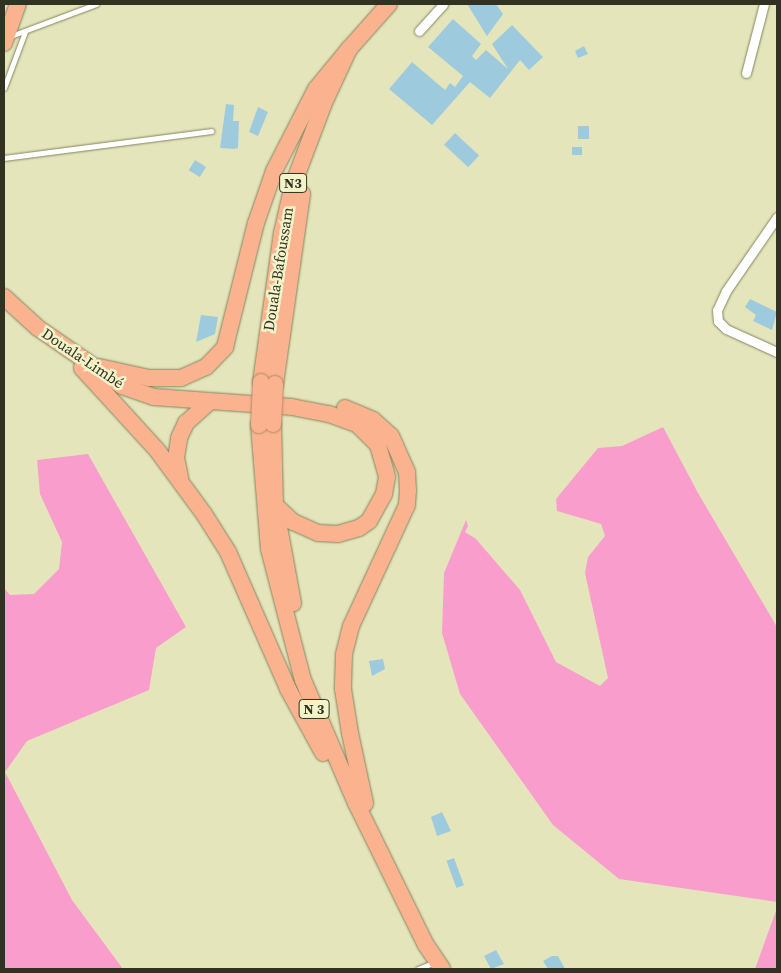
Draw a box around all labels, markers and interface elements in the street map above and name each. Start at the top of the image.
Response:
road number: N3 [278,172,308,194]
street label: Douala-Bafoussam [259,206,297,332]
street label: Douala-Limbé [39,324,127,392]
road number: N 3 [298,698,330,721]

